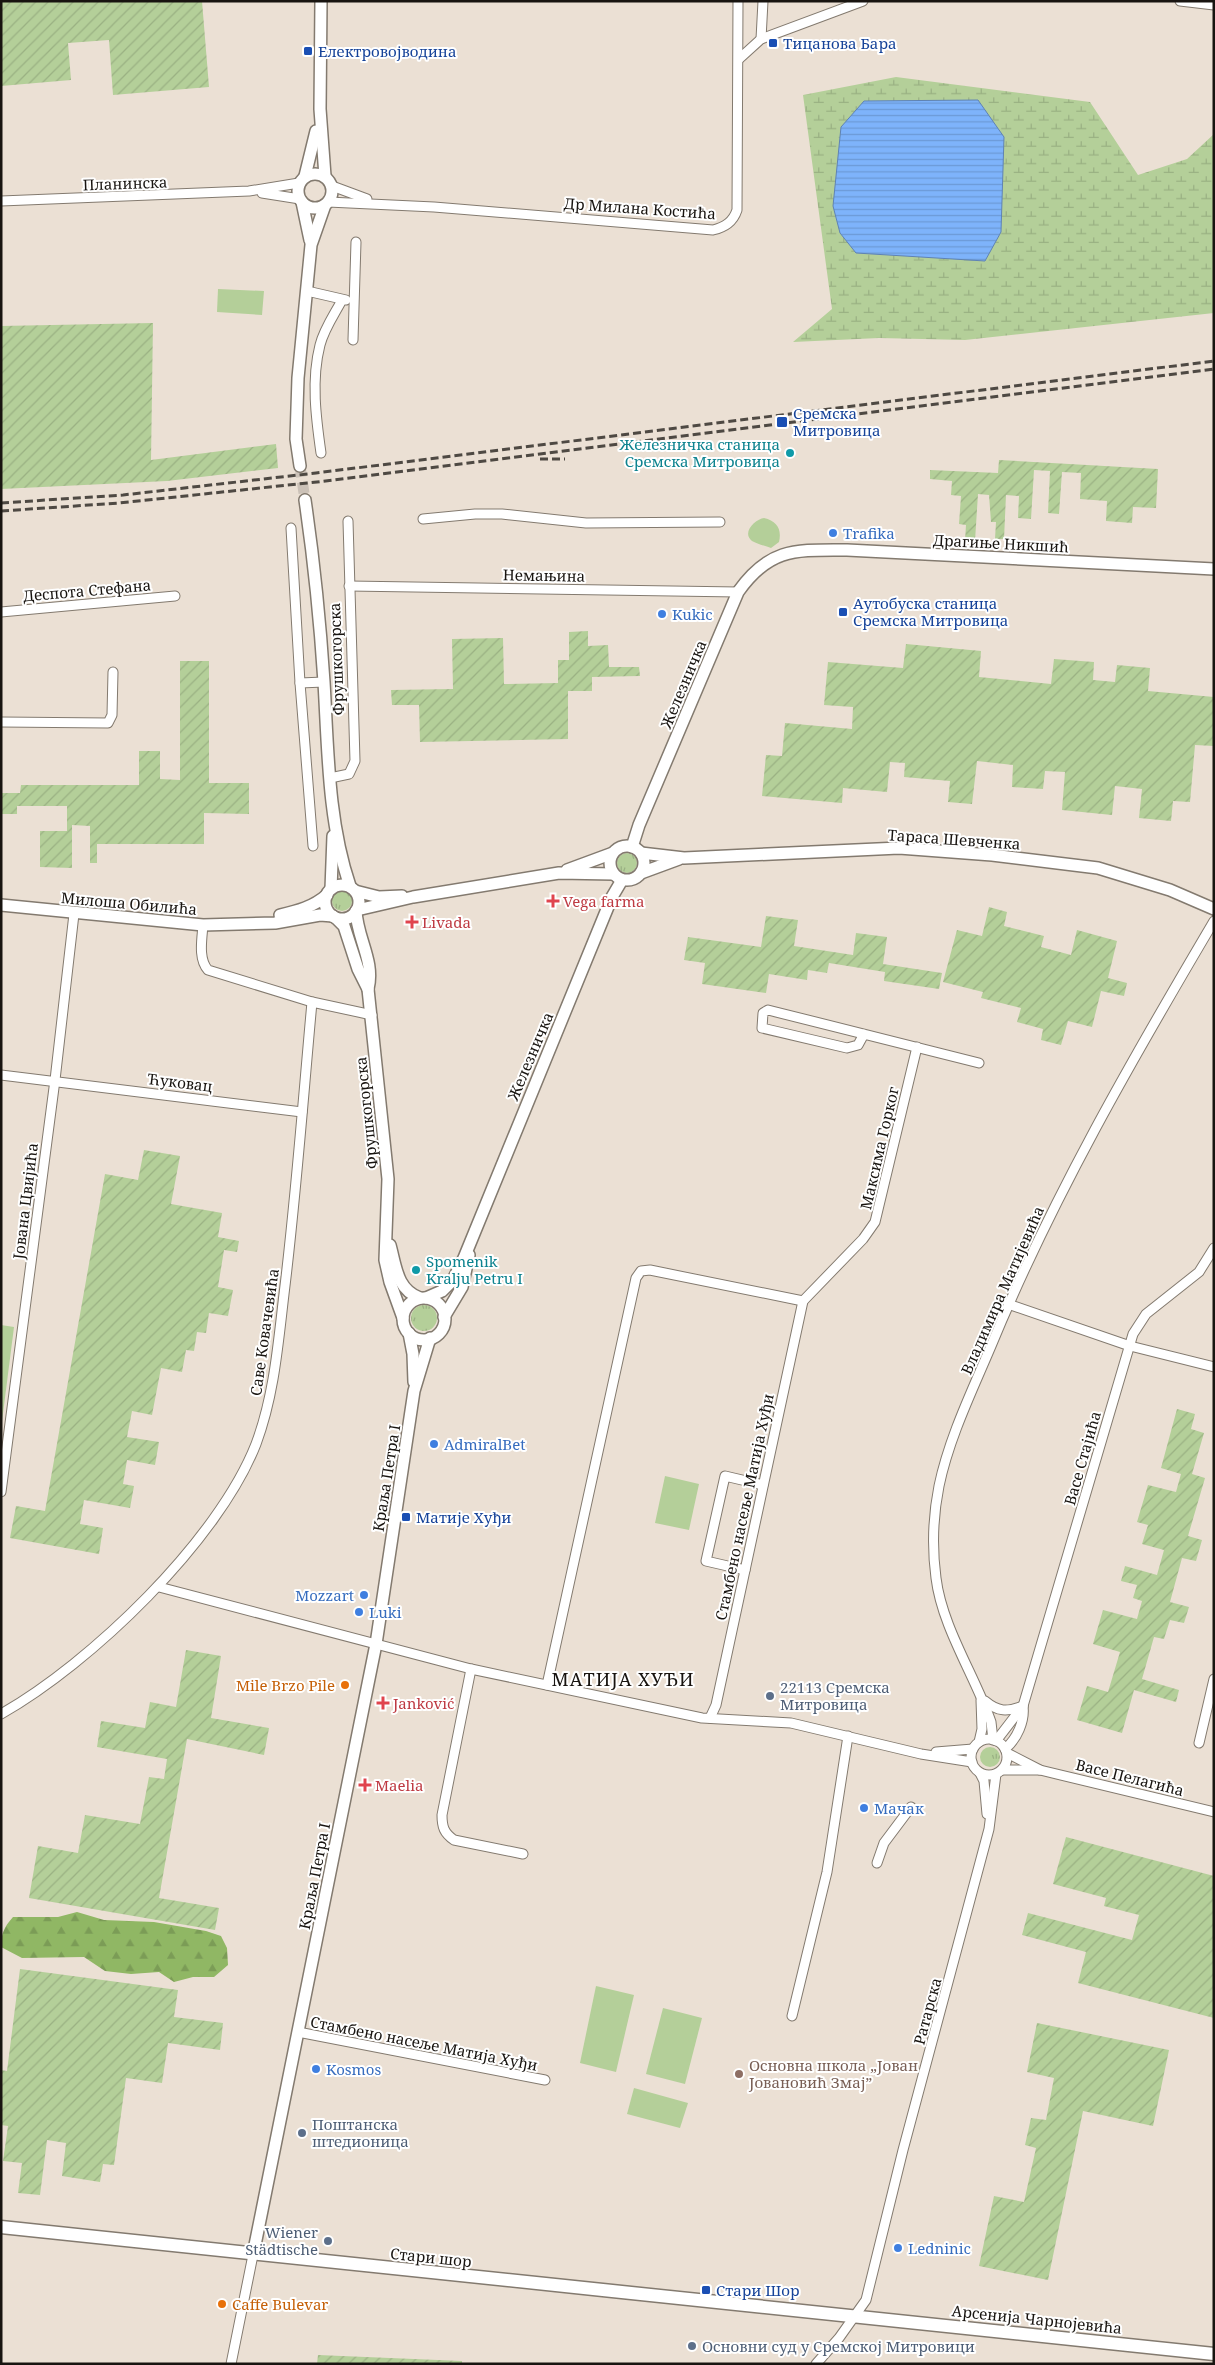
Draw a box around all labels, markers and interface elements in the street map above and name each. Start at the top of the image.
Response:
place label: Тицанова Бара [783,33,896,53]
marker: Тицанова Бара [767,37,779,49]
place label: Електровојводина [318,41,456,61]
marker: Електровојводина [302,45,314,57]
street label: Планинска [82,172,168,194]
street label: Др Милана Костића [563,193,717,223]
place label: Сремска Митровица [793,403,880,440]
marker: Сремска Митровица [775,415,789,429]
place label: Железничка станица Сремска Митровица [618,434,780,471]
marker: Железничка станица Сремска Митровица [784,447,796,459]
place label: Trafika [843,523,895,543]
marker: Trafika [827,527,839,539]
street label: Драгиње Никшић [932,529,1070,557]
street label: Немањина [503,564,585,586]
street label: Деспота Стефана [22,574,152,606]
place label: Аутобуска станица Сремска Митровица [853,593,1008,630]
street label: Фрушкогорска [324,602,348,716]
place label: Kukic [672,604,713,624]
marker: Аутобуска станица Сремска Митровица [837,606,849,618]
marker: Kukic [656,608,668,620]
street label: Железничка [655,637,711,732]
street label: Тараса Шевченка [887,824,1021,854]
street label: Милоша Обилића [60,887,198,919]
place label: Vega farma [563,891,644,911]
marker: Vega farma [547,895,559,907]
place label: Livada [422,912,471,932]
marker: Livada [406,916,418,928]
street label: Железничка [502,1009,558,1104]
street label: Фрушкогорска [350,1056,382,1170]
street label: Ћуковац [146,1068,214,1096]
street label: Максима Горког [855,1085,903,1211]
street label: Јована Цвијића [8,1142,42,1261]
street label: Владимира Матијевића [956,1203,1048,1377]
place label: Spomenik Kralju Petru I [426,1251,523,1288]
marker: Spomenik Kralju Petru I [410,1264,422,1276]
street label: Саве Ковачевића [245,1267,283,1397]
street label: Стамбено насеље Матија Хуђи [710,1392,778,1622]
street label: Васе Стајића [1059,1409,1105,1507]
street label: Краља Петра I [368,1423,404,1533]
place label: AdmiralBet [444,1434,525,1454]
marker: AdmiralBet [428,1438,440,1450]
place label: Матије Хуђи [416,1507,511,1527]
marker: Матије Хуђи [400,1511,412,1523]
place label: Mozzart [295,1585,354,1605]
marker: Mozzart [358,1589,370,1601]
place label: Luki [369,1602,402,1622]
marker: Luki [353,1606,365,1618]
district label: МАТИЈА ХУЂИ [552,1667,694,1691]
place label: Mile Brzo Pile [236,1675,335,1695]
place label: 22113 Сремска Митровица [780,1677,890,1714]
marker: Mile Brzo Pile [339,1679,351,1691]
marker: 22113 Сремска Митровица [764,1690,776,1702]
place label: Janković [392,1693,454,1713]
marker: Janković [377,1697,389,1709]
street label: Васе Пелагића [1074,1754,1186,1800]
place label: Maelia [375,1775,423,1795]
marker: Maelia [359,1779,371,1791]
place label: Мачак [874,1798,924,1818]
marker: Мачак [858,1802,870,1814]
street label: Краља Петра I [294,1821,334,1931]
street label: Ратарска [908,1975,946,2047]
street label: Стамбено насеље Матија Хуђи [309,2011,539,2075]
place label: Основна школа „Јован Јовановић Змај” [748,2055,918,2092]
place label: Kosmos [326,2059,381,2079]
marker: Kosmos [310,2063,322,2075]
marker: Основна школа „Јован Јовановић Змај” [733,2068,745,2080]
place label: Поштанска штедионица [312,2114,409,2151]
marker: Поштанска штедионица [296,2127,308,2139]
place label: Wiener Städtische [245,2222,318,2259]
marker: Wiener Städtische [322,2235,334,2247]
place label: Ledninic [908,2238,971,2258]
marker: Ledninic [892,2242,904,2254]
street label: Стари шор [389,2243,473,2271]
place label: Стари Шор [716,2280,800,2300]
marker: Стари Шор [700,2284,712,2296]
place label: Caffe Bulevar [232,2294,328,2314]
marker: Caffe Bulevar [216,2298,228,2310]
street label: Арсенија Чарнојевића [951,2300,1123,2338]
place label: Основни суд у Сремској Митровици [702,2336,975,2356]
marker: Основни суд у Сремској Митровици [686,2340,698,2352]

